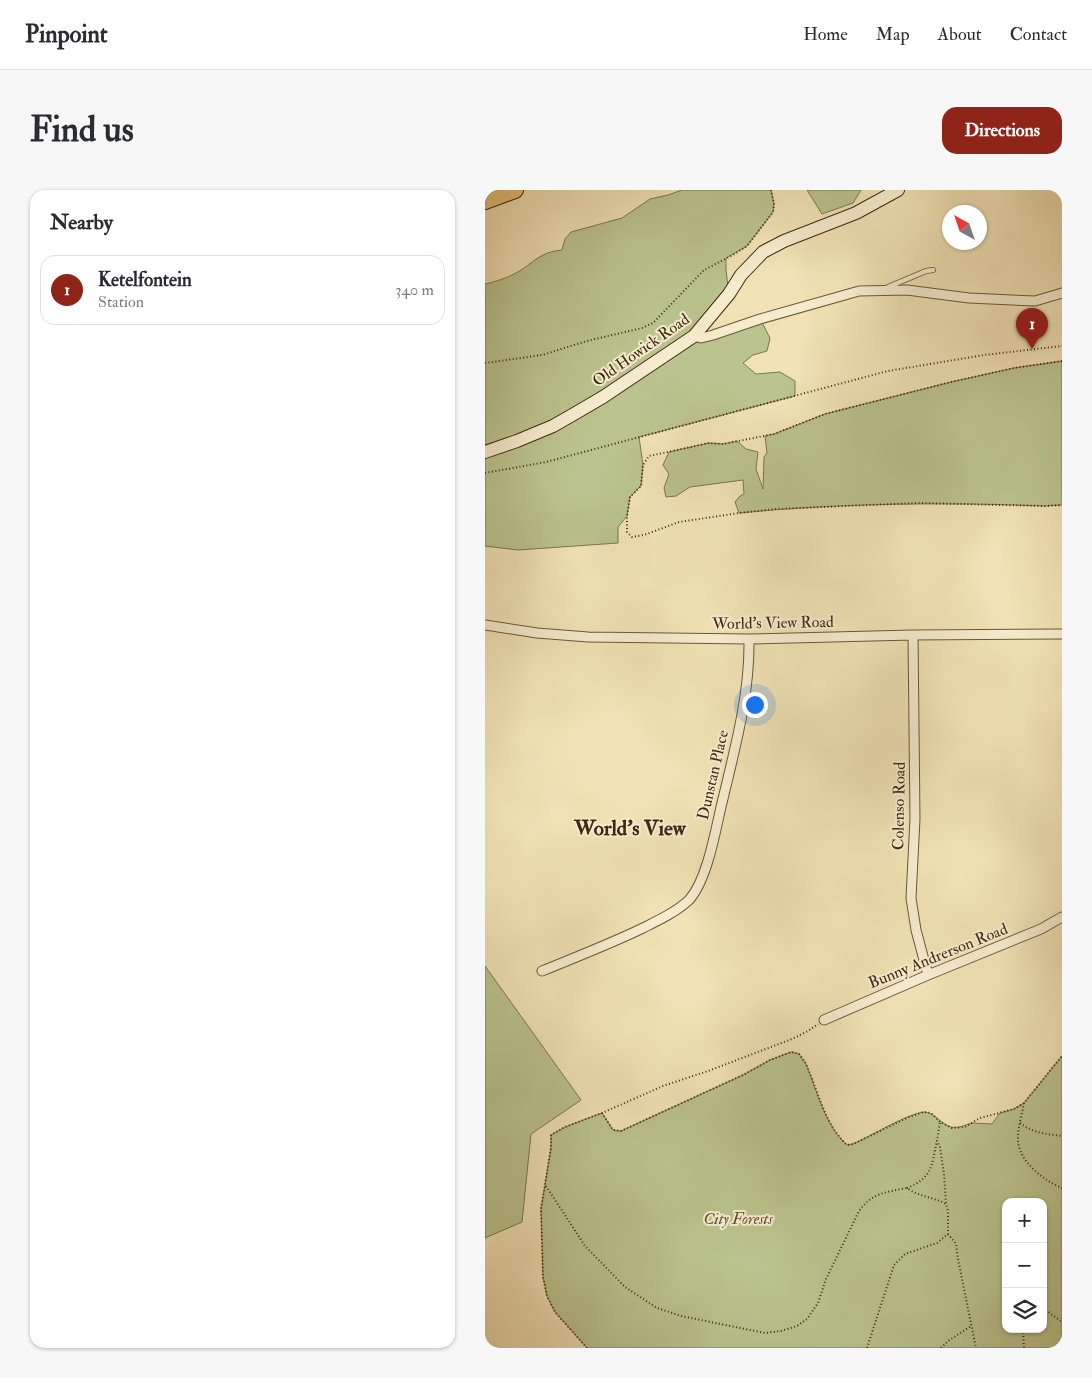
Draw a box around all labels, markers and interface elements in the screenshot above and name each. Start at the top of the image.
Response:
text: Pinpoint [25,19,108,50]
text: Home [803,23,848,46]
text: Map [876,23,910,46]
text: About [938,23,982,46]
text: Contact [1010,23,1067,46]
button: Directions [942,107,1062,154]
text: Find us [30,108,134,152]
north arrow [942,205,987,250]
text: Nearby [50,209,113,236]
text: Ketelfontein [98,268,192,292]
text: 1 [64,280,70,300]
text: 340 m [395,280,434,300]
text: Station [98,292,144,312]
pin: 1 [1016,308,1048,349]
street label: Old Howick Road [589,309,693,391]
street label: World's View Road [711,612,834,634]
your location [742,692,768,718]
street label: Dunstan Place [693,728,733,822]
street label: Colenso Road [888,762,910,850]
district label: World's View [573,815,687,842]
street label: Bunny Andrerson Road [865,919,1011,993]
map controls [1002,1198,1047,1333]
button: + [1002,1198,1047,1243]
park label: City Forests [703,1209,773,1229]
button: − [1002,1243,1047,1288]
button: layers [1002,1288,1047,1333]

